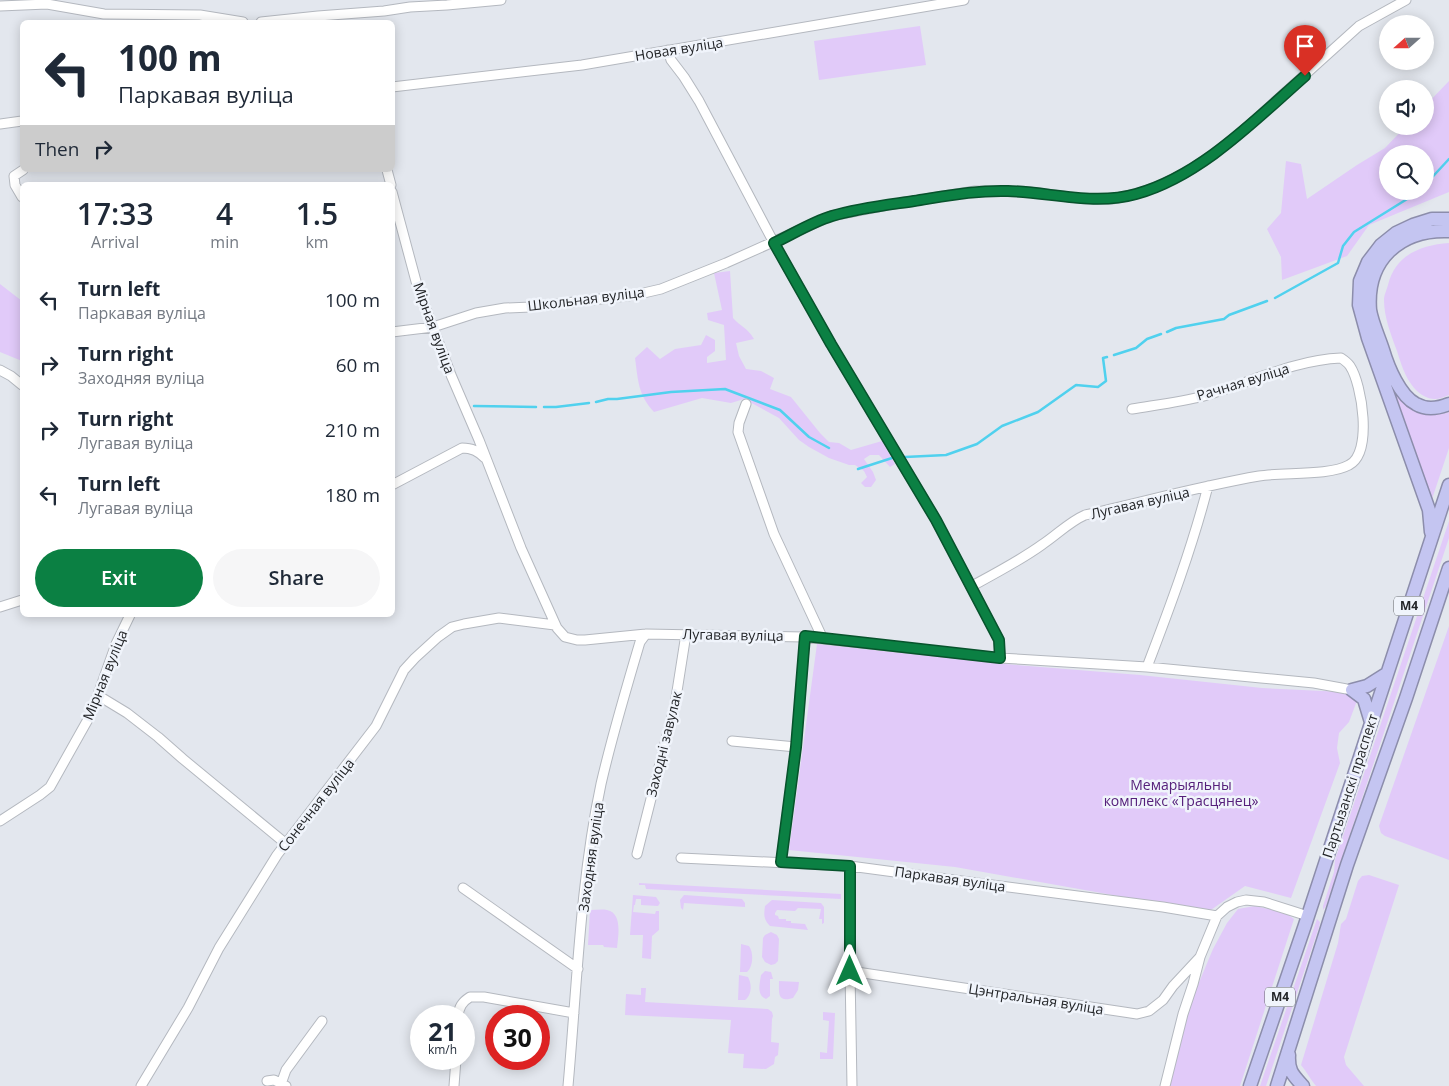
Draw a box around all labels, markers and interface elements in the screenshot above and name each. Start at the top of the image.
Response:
north arrow [1379,15,1434,70]
map controls [1379,15,1434,200]
pin [1284,25,1326,76]
street label: Новая вуліца [633,32,724,65]
icon: arrive [1291,32,1319,60]
text: 100 m [118,34,222,81]
icon: left [35,40,100,105]
text: Паркавая вуліца [118,79,294,109]
button: sound [1379,80,1434,135]
icon: right [89,135,117,163]
text: Then [35,136,79,162]
button: search [1379,145,1434,200]
text: 17:33 [77,193,154,234]
text: 4 [216,193,233,234]
text: 1.5 [296,193,338,234]
text: Arrival [91,231,139,253]
text: min [210,231,239,253]
text: km [305,231,329,253]
text: Turn left [78,276,160,302]
street label: Мірная вуліца [409,280,460,376]
street label: Школьная вуліца [526,282,645,315]
icon: left [35,286,63,314]
text: 100 m [325,287,380,313]
text: Паркавая вуліца [78,302,206,324]
text: Turn right [78,341,173,367]
icon: right [35,351,63,379]
text: 60 m [336,352,380,378]
street label: Рачная вуліца [1194,358,1291,405]
text: Заходняя вуліца [78,367,205,389]
text: Turn right [78,406,173,432]
icon: right [35,416,63,444]
text: 210 m [325,417,380,443]
text: Лугавая вуліца [78,432,193,454]
text: Turn left [78,471,160,497]
icon: left [35,481,63,509]
text: 180 m [325,482,380,508]
street label: Лугавая вуліца [1089,482,1191,523]
text: Лугавая вуліца [78,497,193,519]
button: Exit [35,549,203,607]
button: Share [213,549,380,607]
road number: М4 [1394,596,1424,616]
street label: Лугавая вуліца [682,624,784,645]
street label: Мірная вуліца [78,627,131,723]
street label: Заходні завулак [641,688,686,799]
street label: Партызанскі праспект [1317,711,1382,860]
street label: Сонечная вуліца [273,754,358,855]
park label: Мемарыяльны комплекс «Трасцянец» [1104,775,1258,810]
street label: Заходняя вуліца [573,801,608,913]
street label: Паркавая вуліца [893,861,1007,896]
position arrow [823,944,875,996]
street label: Цэнтральная вуліца [967,978,1105,1019]
road number: М4 [1265,988,1295,1006]
speed limit sign: 30 [485,1005,550,1070]
text: 21 [428,1014,457,1048]
text: km/h [428,1041,457,1058]

